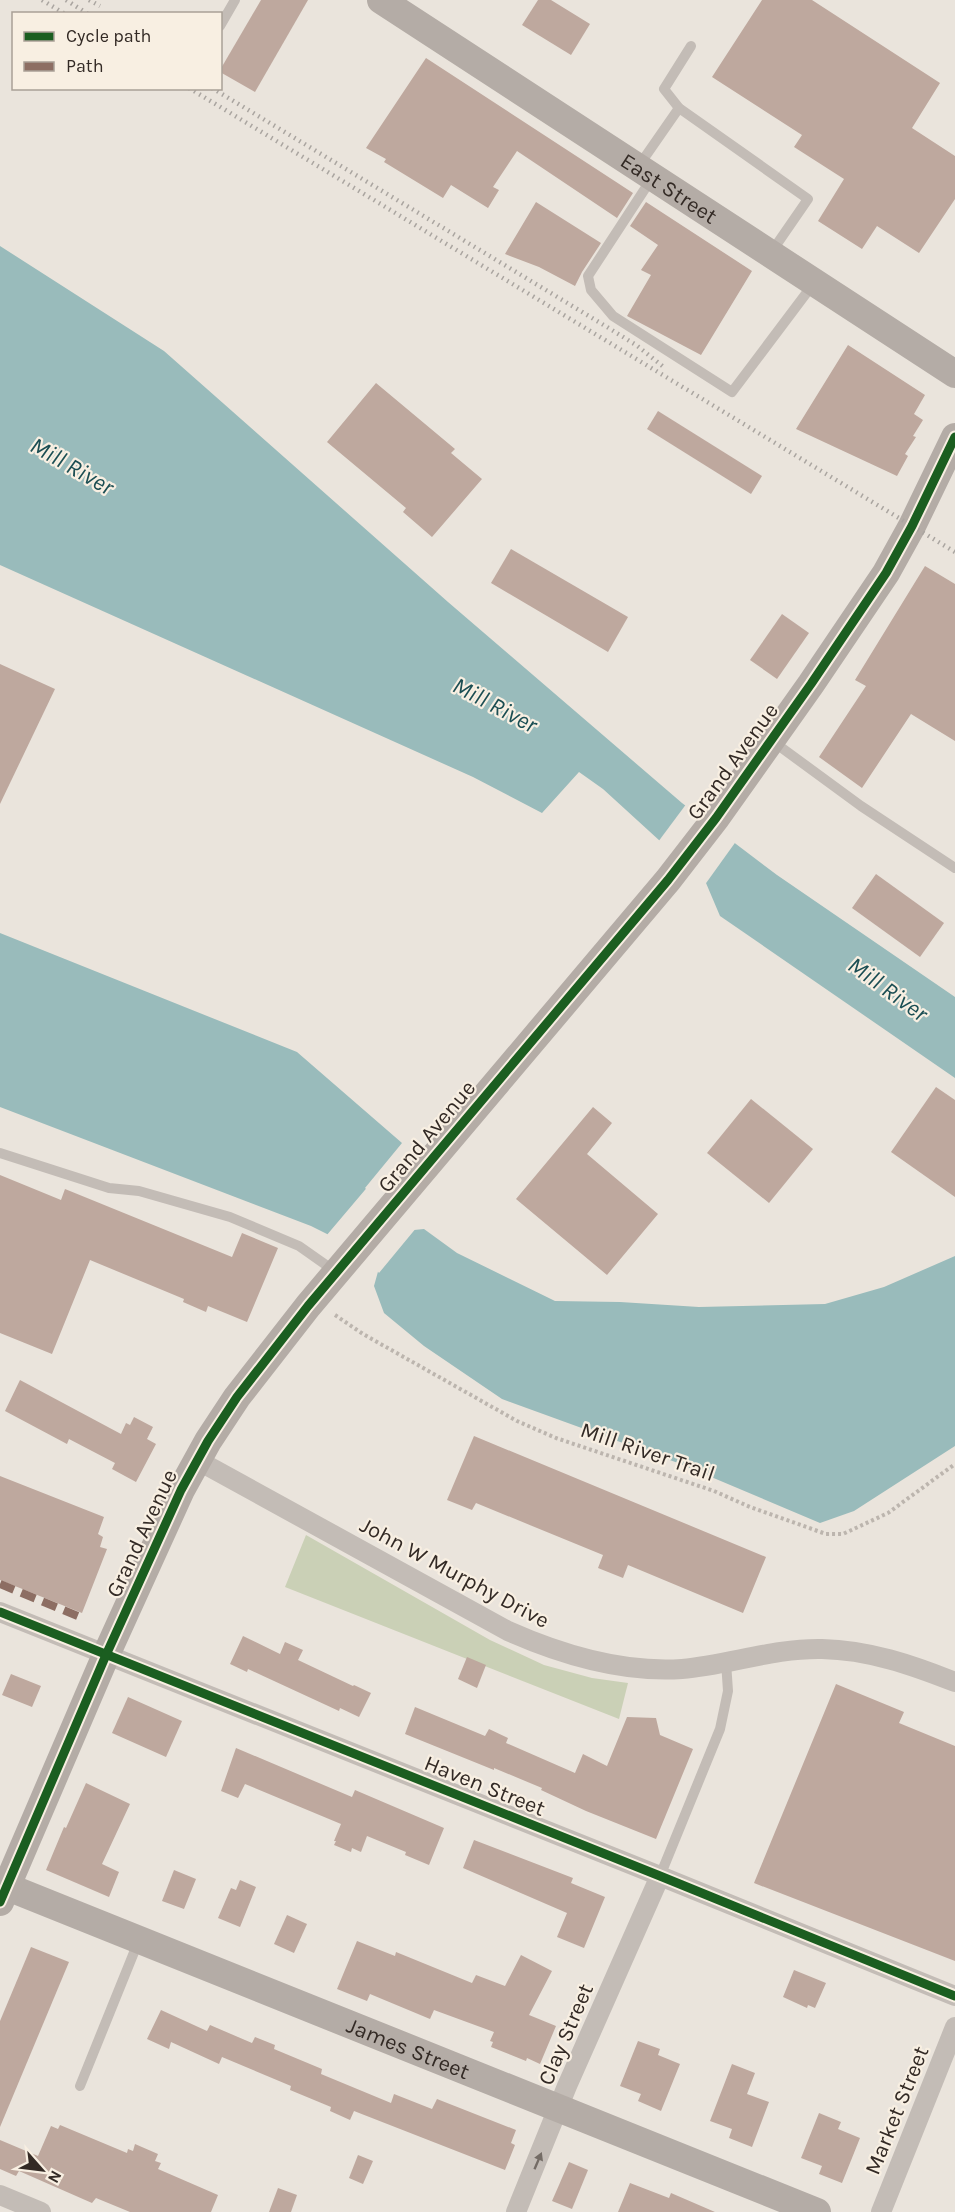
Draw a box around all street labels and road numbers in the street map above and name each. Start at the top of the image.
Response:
street label: East Street [615,148,722,230]
street label: Grand Avenue [682,698,784,825]
street label: Grand Avenue [372,1075,481,1198]
street label: Mill River Trail [577,1417,718,1487]
street label: Grand Avenue [101,1465,183,1602]
street label: John W Murphy Drive [356,1512,554,1634]
street label: Haven Street [420,1750,549,1822]
street label: Clay Street [533,1980,599,2089]
street label: James Street [343,2013,473,2085]
street label: Market Street [859,2042,935,2178]

